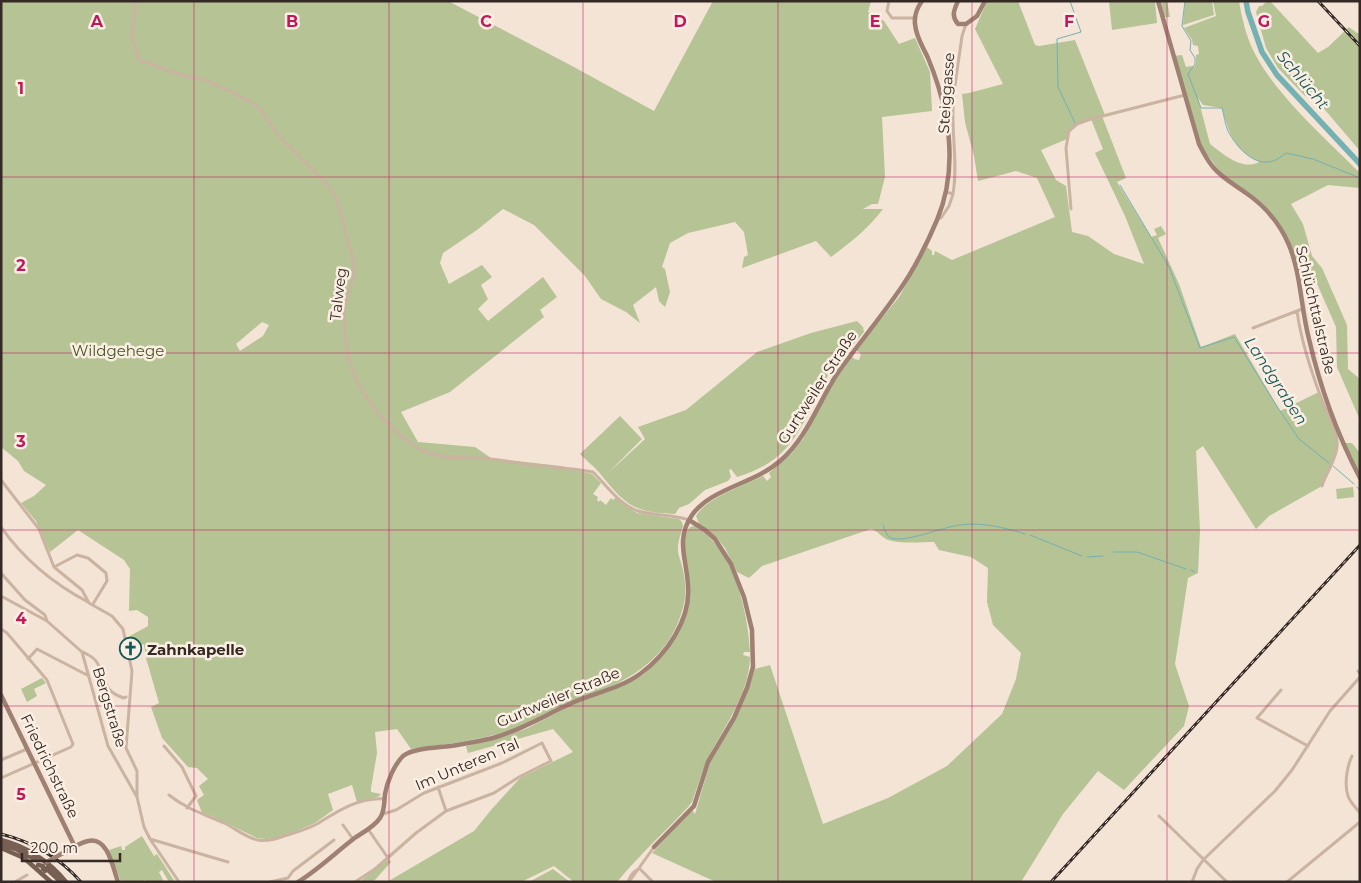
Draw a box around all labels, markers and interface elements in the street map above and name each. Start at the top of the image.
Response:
text: A [90,12,104,31]
text: B [286,12,298,31]
text: C [480,12,492,31]
text: D [673,12,687,31]
text: E [870,12,880,31]
text: F [1064,12,1074,31]
text: G [1258,12,1270,31]
water label: Schlücht [1273,47,1333,114]
street label: Steiggasse [934,52,958,134]
text: 1 [18,79,24,98]
street label: Schlüchttalstraße [1292,244,1340,376]
text: 2 [16,256,26,275]
street label: Talweg [325,266,351,322]
street label: Gurtweiler Straße [773,327,861,447]
water label: Landgraben [1240,333,1312,429]
park label: Wildgehege [72,341,164,360]
text: 3 [15,432,26,451]
text: 4 [15,609,27,628]
church icon: Zahnkapelle [119,637,143,661]
place label: Zahnkapelle [147,640,244,659]
street label: Gurtweiler Straße [494,663,622,731]
street label: Bergstraße [89,664,131,750]
street label: Friedrichstraße [17,711,83,821]
street label: Im Unteren Tal [412,734,522,794]
text: 5 [16,785,26,804]
scale bar [22,830,120,862]
text: 200 m [30,838,78,857]

